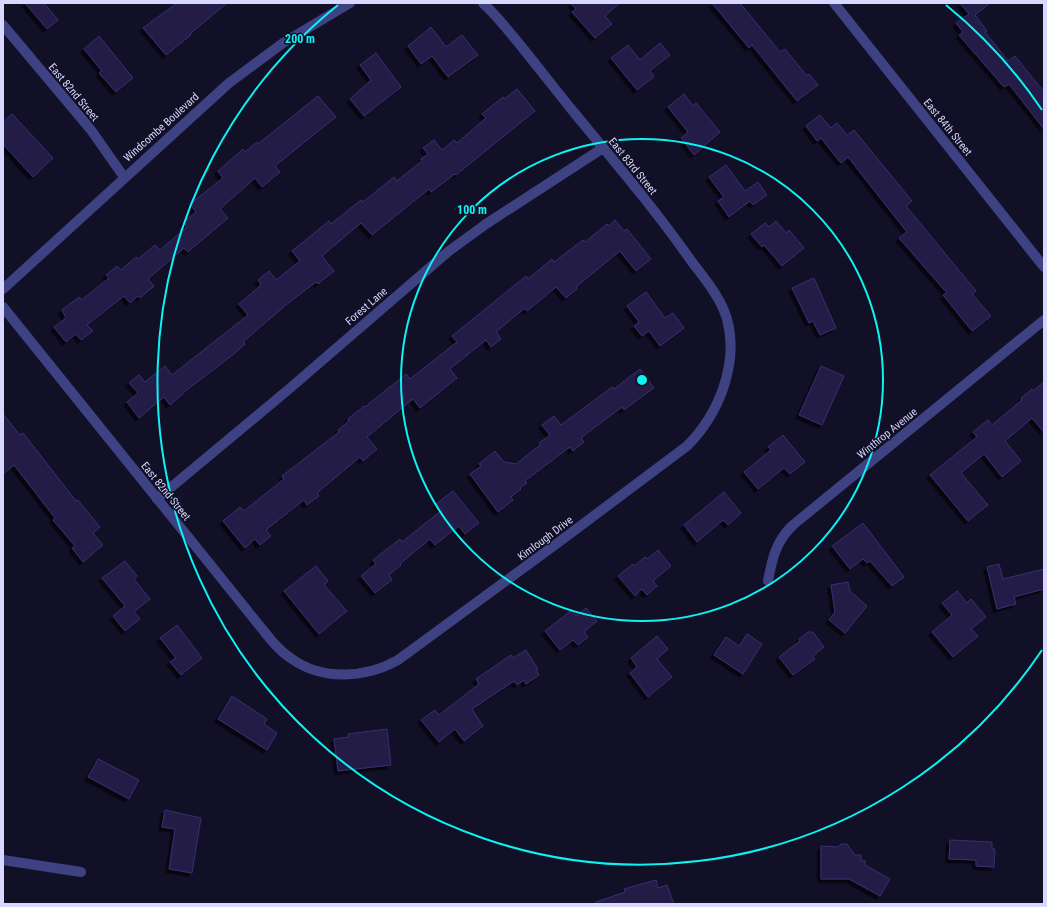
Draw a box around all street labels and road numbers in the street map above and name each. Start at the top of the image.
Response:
street label: East 82nd Street [46,61,102,124]
street label: Windcombe Boulevard [121,90,202,165]
street label: East 84th Street [921,96,974,158]
street label: East 83rd Street [606,135,660,197]
street label: Forest Lane [343,285,390,328]
street label: Winthrop Avenue [855,405,920,461]
street label: East 82nd Street [138,459,193,523]
street label: Kimlough Drive [515,514,575,563]

